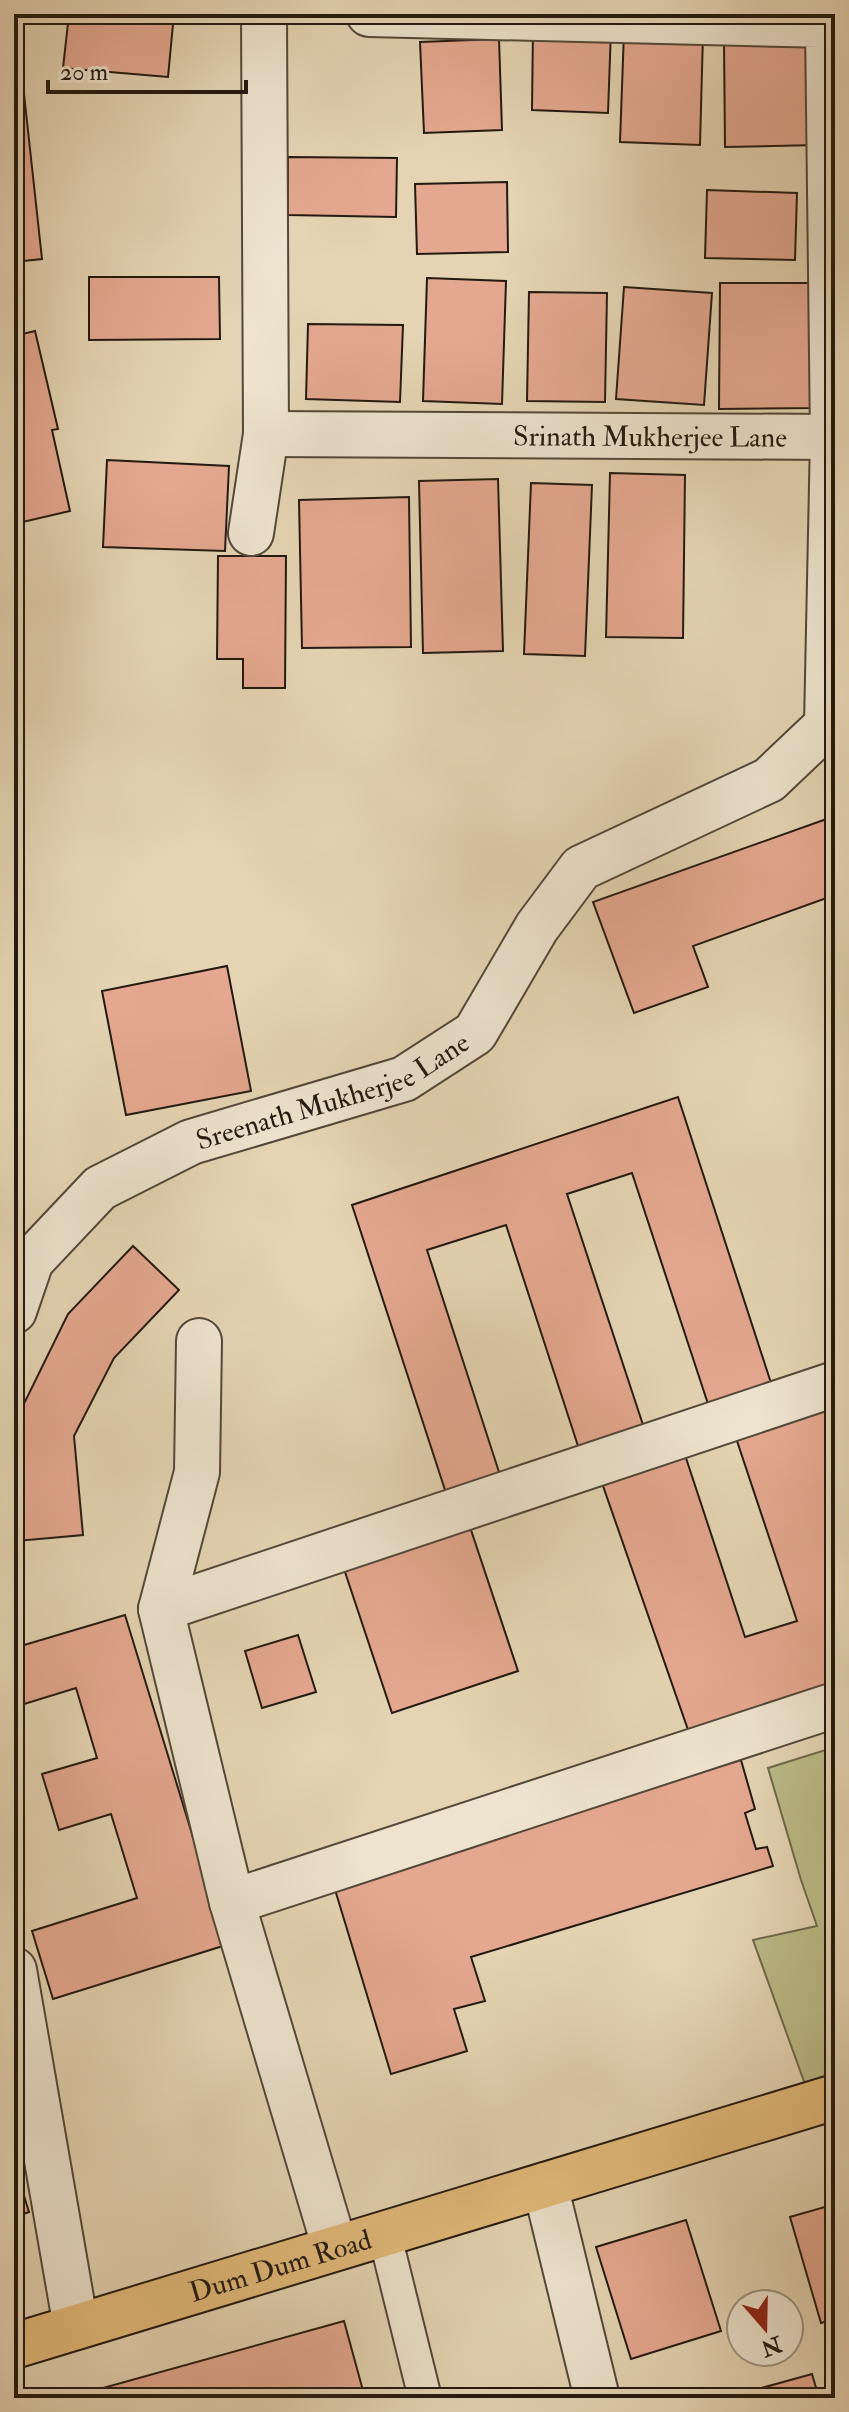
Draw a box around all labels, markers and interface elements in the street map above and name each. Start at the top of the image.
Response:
scale bar [48,44,246,94]
text: 20 m [60,57,109,88]
street label: Srinath Mukherjee Lane [513,419,787,456]
street label: Sreenath Mukherjee Lane [192,1025,476,1159]
street label: Dum Dum Road [185,2223,376,2311]
north arrow [725,2288,805,2368]
text: N [757,2329,786,2362]

